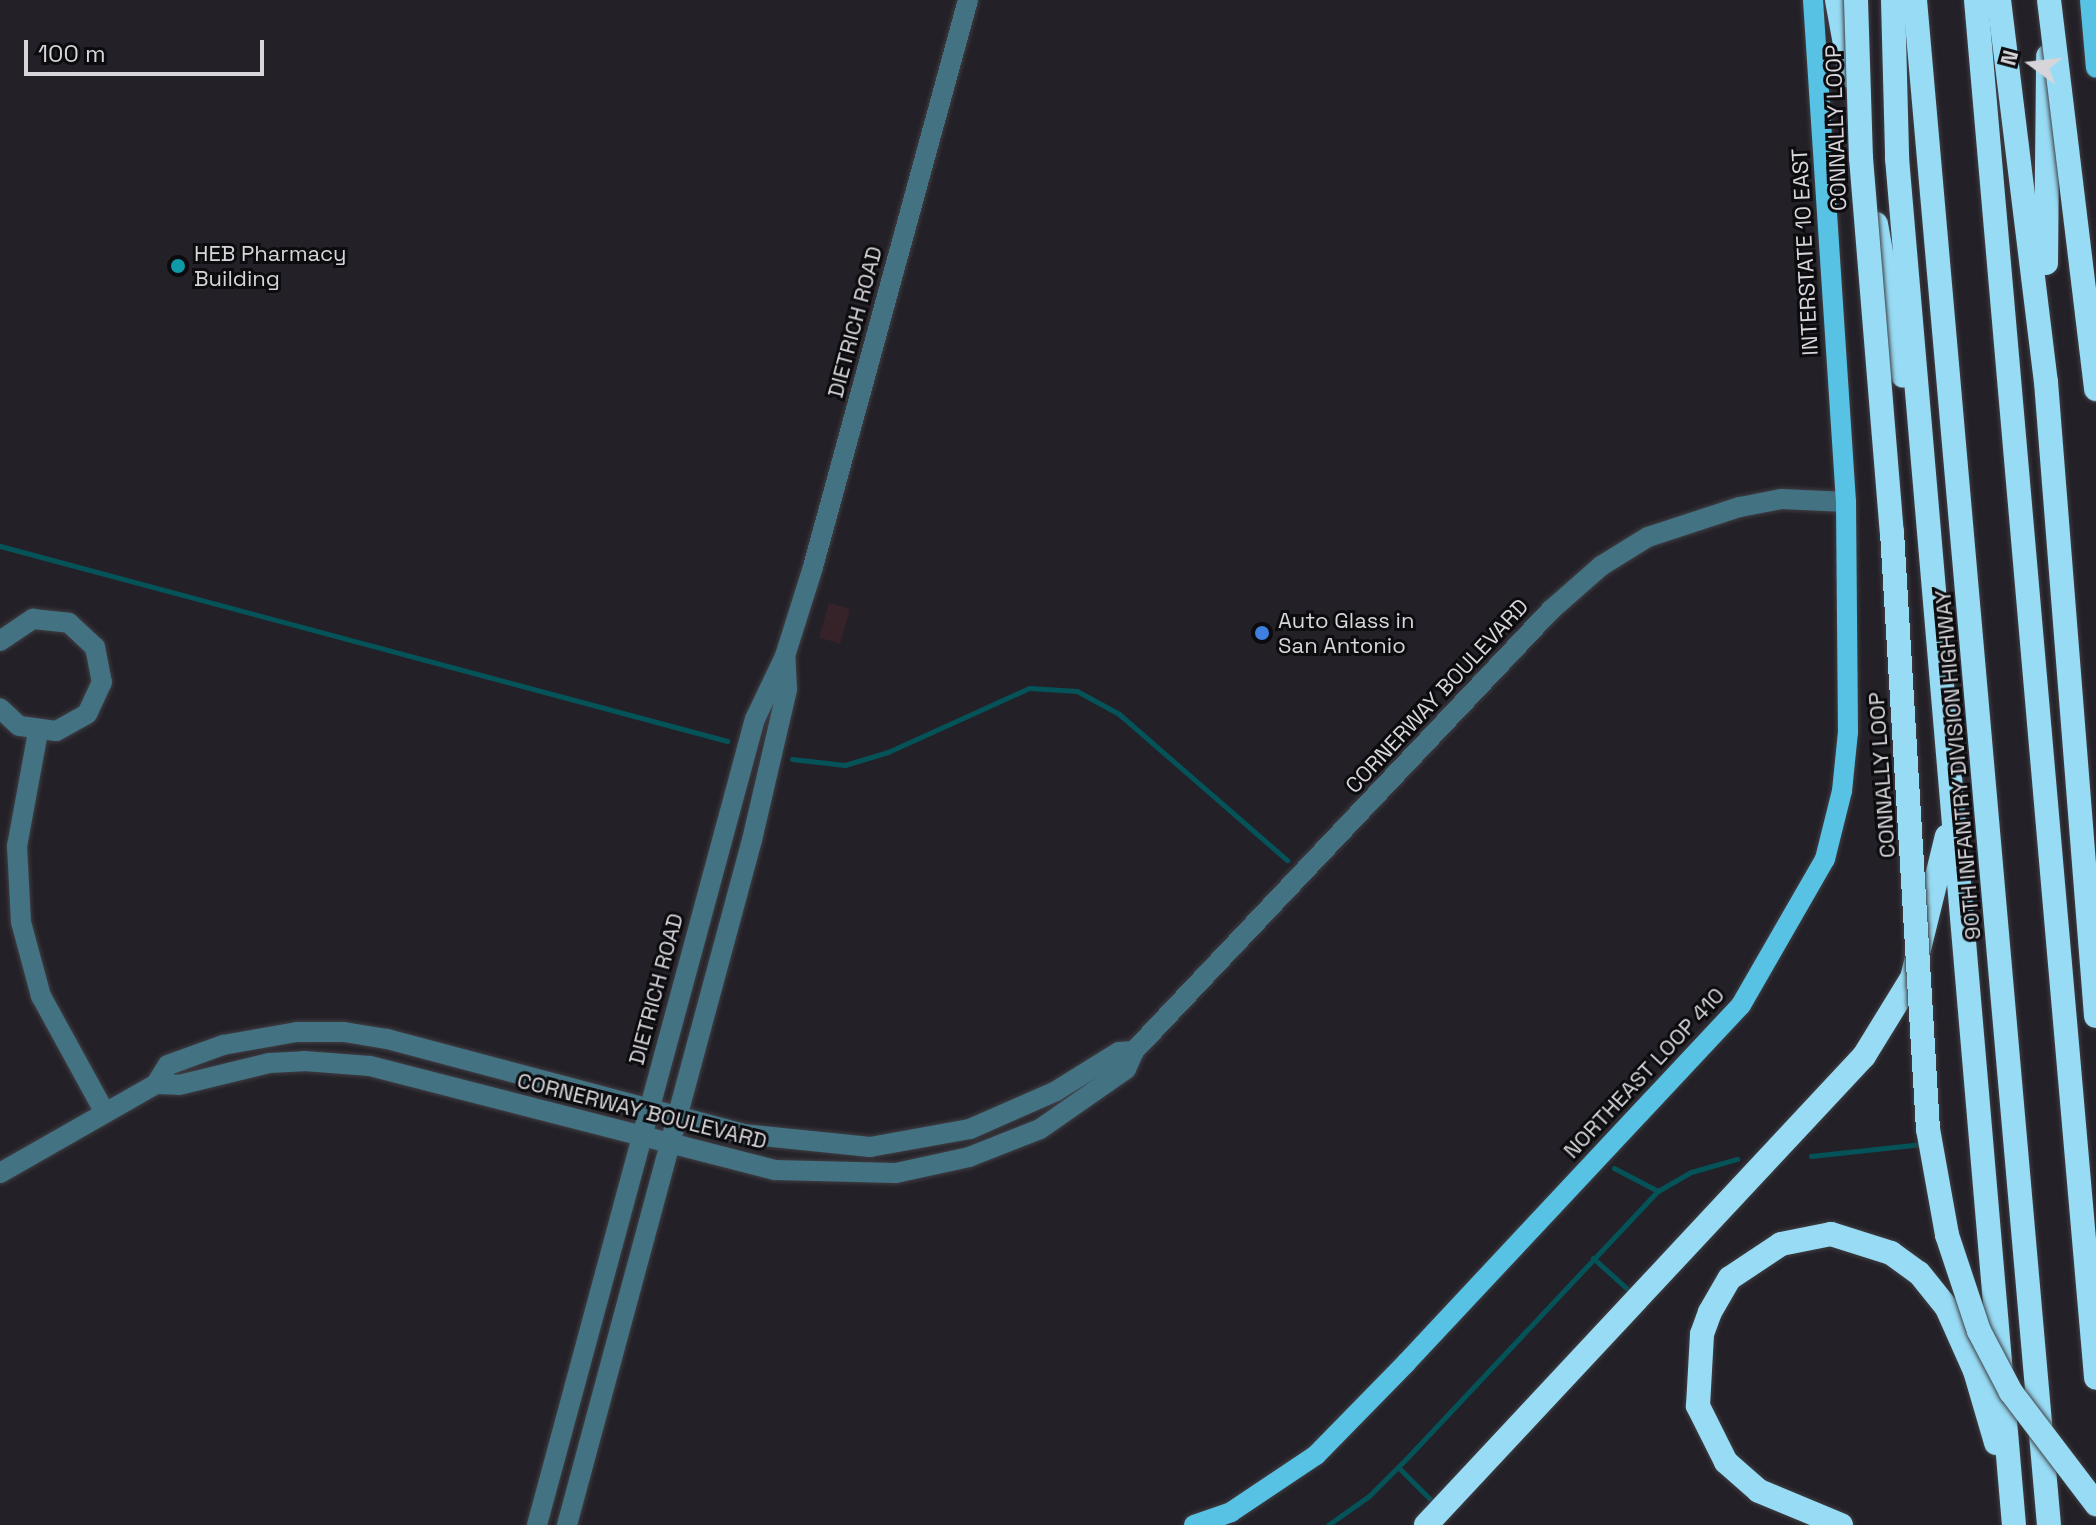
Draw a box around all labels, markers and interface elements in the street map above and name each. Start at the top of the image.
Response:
scale bar [28,24,268,74]
north arrow [1992,24,2072,104]
text: 100 m [38,38,106,69]
street label: CONNALLY LOOP [1820,44,1852,212]
text: N [1993,47,2024,69]
street label: INTERSTATE 10 EAST [1786,148,1824,356]
place label: HEB Pharmacy Building [194,240,347,292]
street label: DIETRICH ROAD [822,243,888,401]
marker: HEB Pharmacy Building [169,257,187,275]
street label: 90TH INFANTRY DIVISION HIGHWAY [1930,589,1986,941]
street label: CORNERWAY BOULEVARD [1340,593,1534,799]
place label: Auto Glass in San Antonio [1278,607,1414,658]
marker: Auto Glass in San Antonio [1253,624,1271,642]
street label: CONNALLY LOOP [1863,691,1901,859]
street label: DIETRICH ROAD [623,910,689,1068]
street label: NORTHEAST LOOP 410 [1558,982,1730,1164]
street label: CORNERWAY BOULEVARD [514,1067,770,1155]

